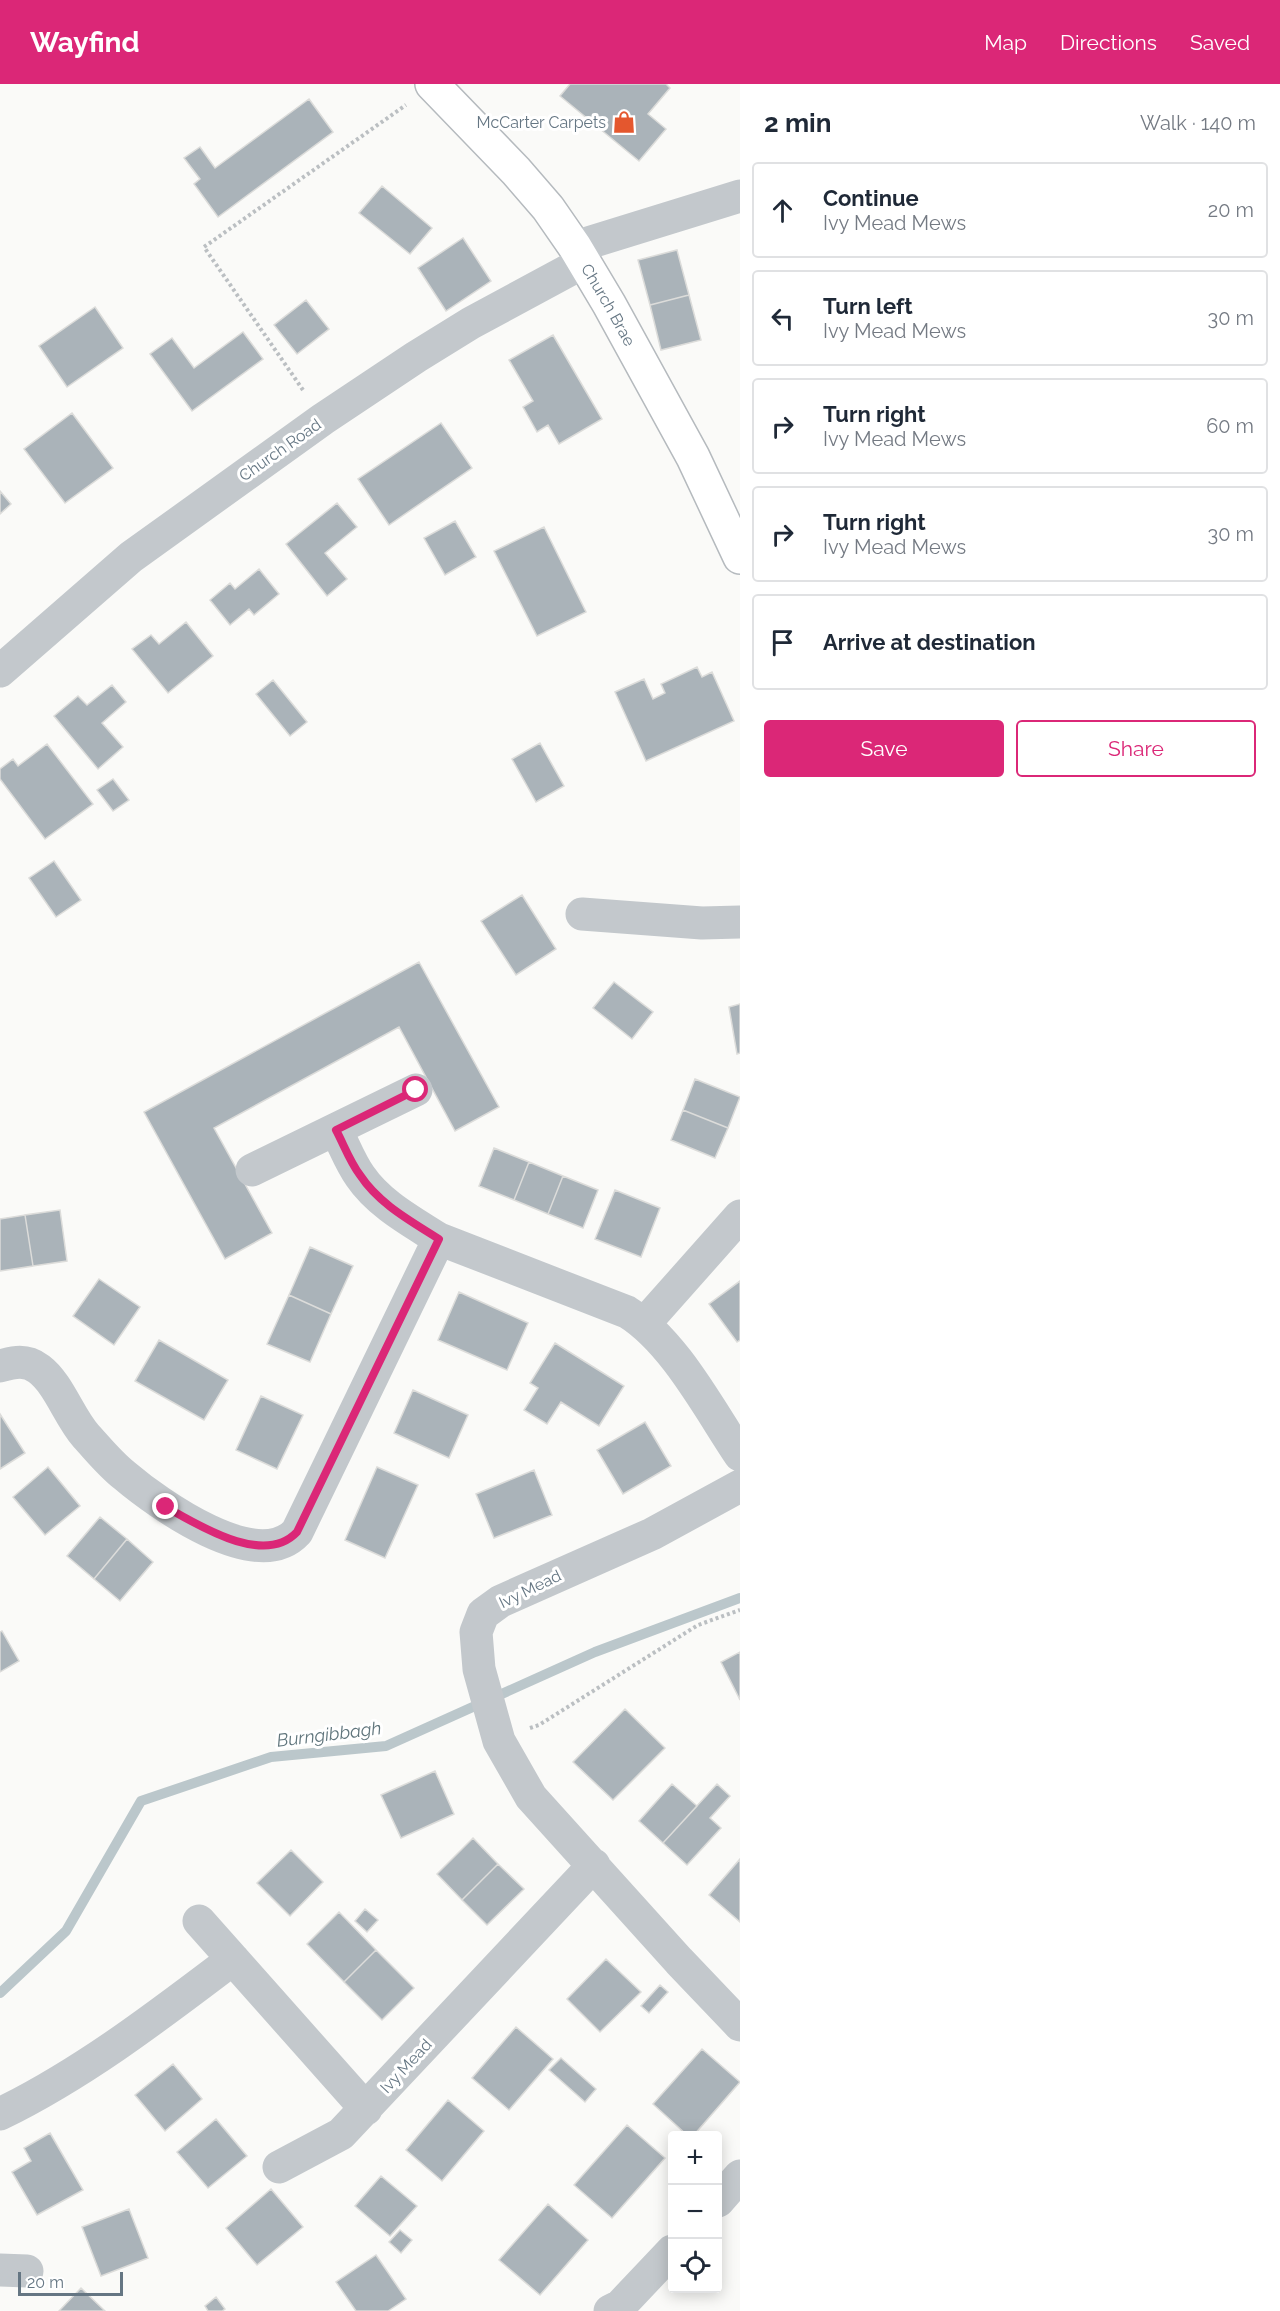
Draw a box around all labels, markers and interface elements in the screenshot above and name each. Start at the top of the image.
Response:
text: Wayfind [30,26,140,59]
text: Map [984,30,1027,55]
text: Directions [1060,30,1157,55]
text: Saved [1190,30,1250,55]
text: 2 min [764,108,831,138]
shop icon: McCarter Carpets [611,109,637,135]
text: Walk · 140 m [1140,111,1256,135]
place label: McCarter Carpets [477,113,606,132]
text: Continue [823,185,919,211]
icon: ahead [766,194,799,227]
text: 20 m [1208,198,1254,222]
text: Ivy Mead Mews [823,211,966,235]
street label: Church Brae [578,260,640,349]
text: Turn left [823,293,913,319]
icon: left [766,302,799,335]
text: 30 m [1208,306,1254,330]
text: Ivy Mead Mews [823,319,966,343]
text: Turn right [823,401,926,427]
icon: right [766,410,799,443]
text: 60 m [1206,414,1254,438]
street label: Church Road [235,415,325,485]
text: Ivy Mead Mews [823,427,966,451]
text: Turn right [823,509,926,535]
icon: right [766,518,799,551]
text: 30 m [1208,522,1254,546]
text: Ivy Mead Mews [823,535,966,559]
icon: arrive [766,626,799,659]
text: Arrive at destination [823,629,1036,655]
button: Save [764,720,1004,777]
button: Share [1016,720,1256,777]
route start [402,1076,428,1102]
route end [152,1493,178,1519]
street label: Ivy Mead [496,1566,564,1612]
water label: Burngibbagh [275,1717,383,1751]
street label: Ivy Mead [376,2035,436,2097]
map controls [668,2131,722,2293]
button: + [668,2131,722,2185]
button: − [668,2185,722,2239]
button: locate [668,2239,722,2293]
scale bar [18,2269,123,2296]
text: 20 m [27,2273,64,2292]

